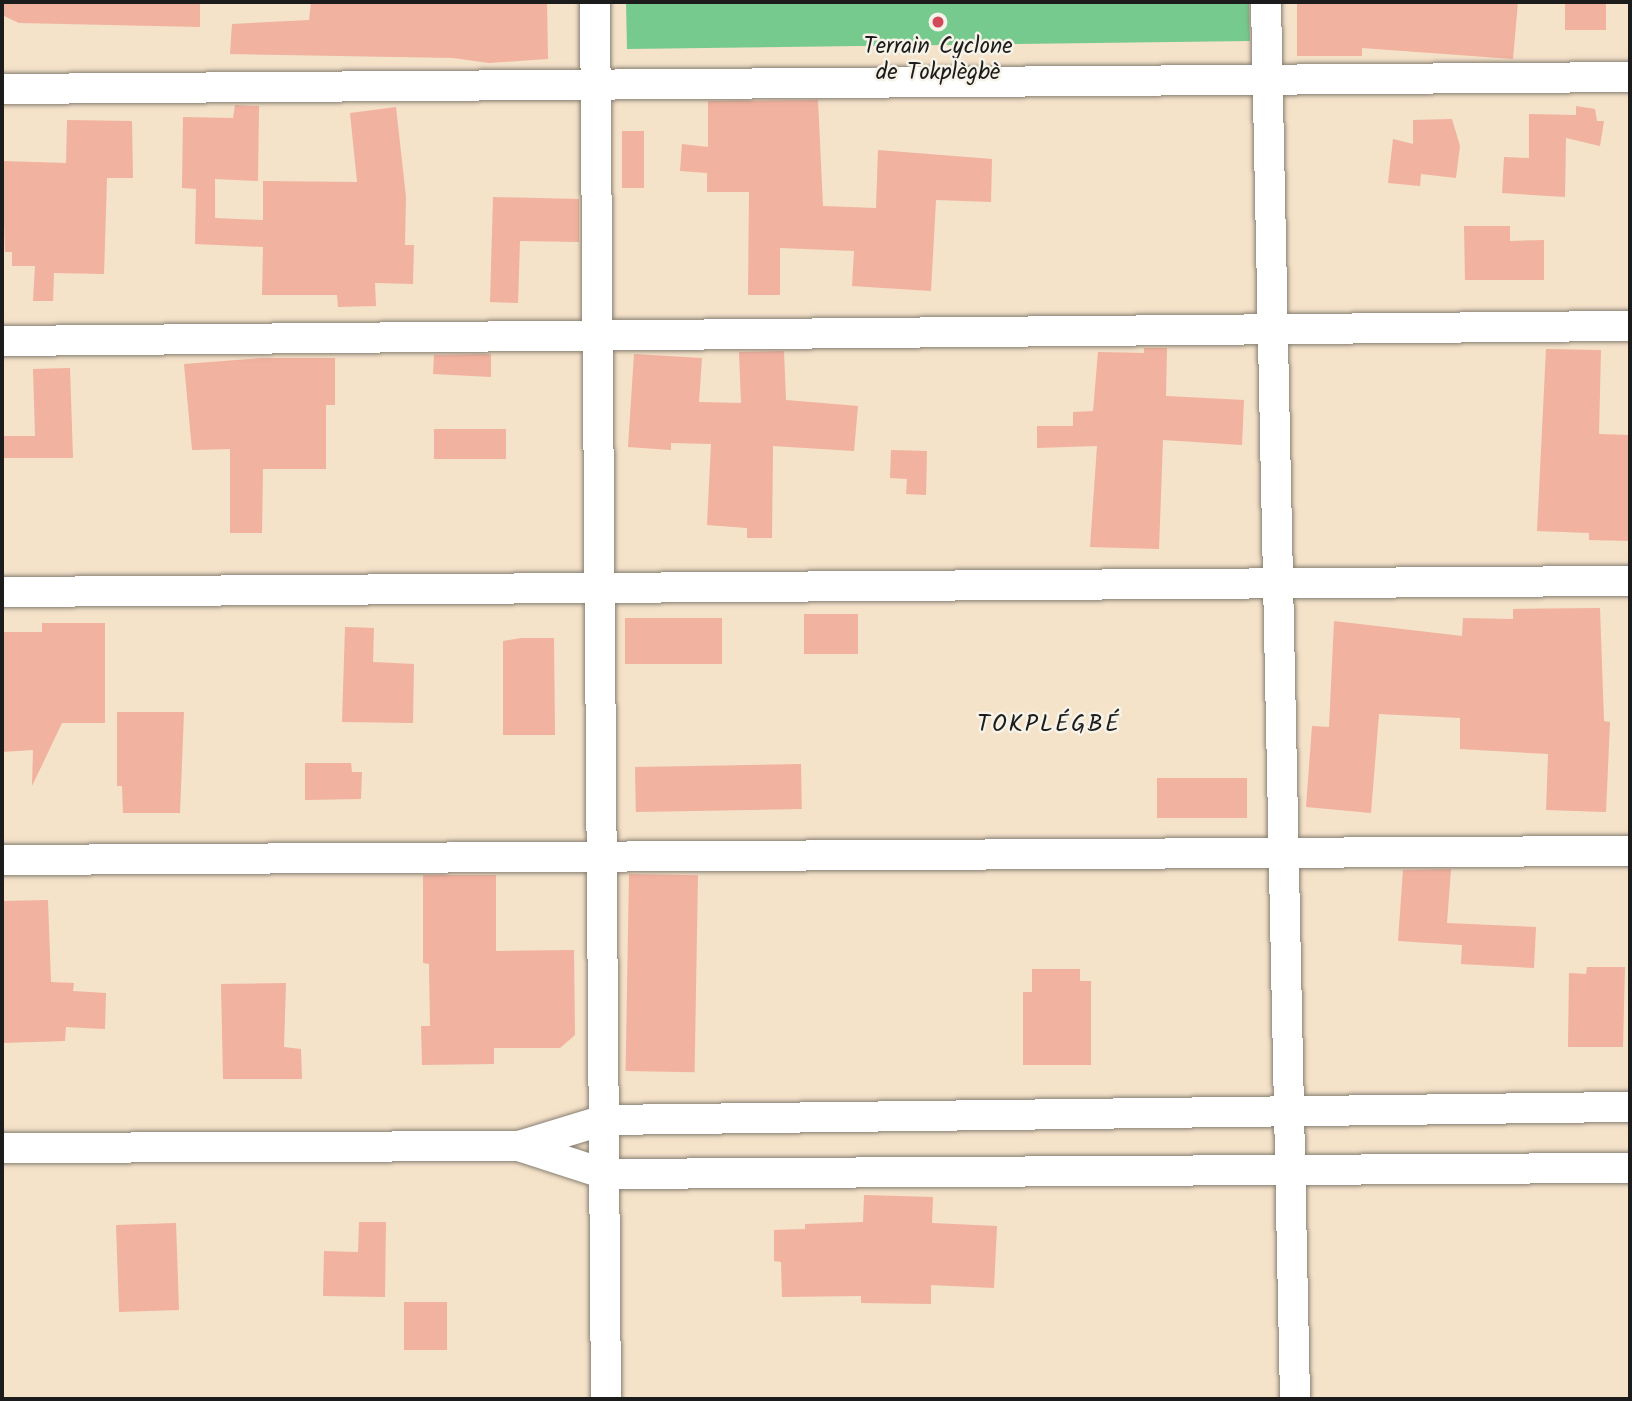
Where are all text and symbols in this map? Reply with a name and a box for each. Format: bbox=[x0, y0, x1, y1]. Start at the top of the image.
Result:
marker: Terrain Cyclone de Tokplègbè bbox=[930, 14, 946, 30]
place label: Terrain Cyclone de Tokplègbè bbox=[863, 33, 1013, 87]
district label: TOKPLÉGBÉ bbox=[978, 711, 1120, 739]

